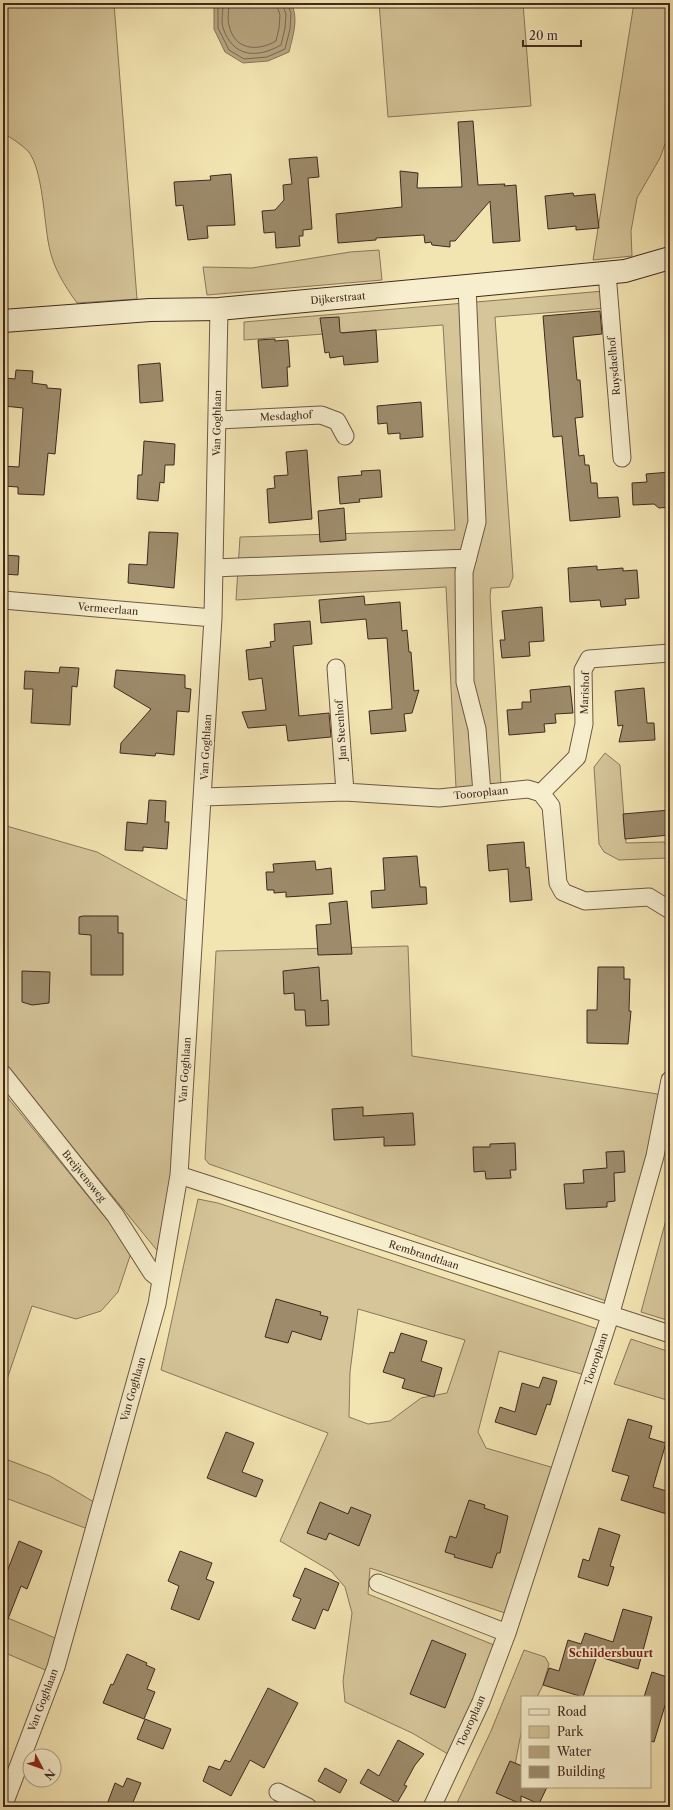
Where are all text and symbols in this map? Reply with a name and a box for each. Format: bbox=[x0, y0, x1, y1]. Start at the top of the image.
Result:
scale bar bbox=[523, 22, 581, 48]
text: 20 m bbox=[529, 28, 558, 43]
street label: Dijkerstraat bbox=[310, 289, 367, 307]
street label: Ruysdaelhof bbox=[605, 335, 623, 396]
street label: Van Goghlaan bbox=[210, 389, 224, 457]
street label: Mesdaghof bbox=[259, 408, 314, 424]
street label: Vermeerlaan bbox=[76, 600, 140, 618]
street label: Marishof bbox=[578, 670, 592, 715]
street label: Jan Steenhof bbox=[332, 698, 350, 763]
street label: Van Goghlaan bbox=[198, 713, 214, 781]
street label: Tooroplaan bbox=[453, 784, 510, 802]
street label: Van Goghlaan bbox=[176, 1036, 194, 1104]
street label: Breijvensweg bbox=[59, 1148, 109, 1205]
street label: Rembrandtlaan bbox=[387, 1237, 462, 1273]
street label: Tooroplaan bbox=[581, 1330, 611, 1387]
street label: Van Goghlaan bbox=[117, 1355, 149, 1423]
district label: Schildersbuurt bbox=[569, 1646, 654, 1660]
street label: Van Goghlaan bbox=[25, 1666, 61, 1734]
street label: Tooroplaan bbox=[454, 1693, 488, 1749]
legend bbox=[521, 1696, 651, 1788]
text: Road bbox=[557, 1704, 587, 1719]
text: Park bbox=[557, 1724, 584, 1739]
text: Water bbox=[556, 1744, 591, 1759]
north arrow bbox=[22, 1748, 62, 1788]
text: Building bbox=[557, 1764, 605, 1779]
text: N bbox=[41, 1766, 58, 1783]

